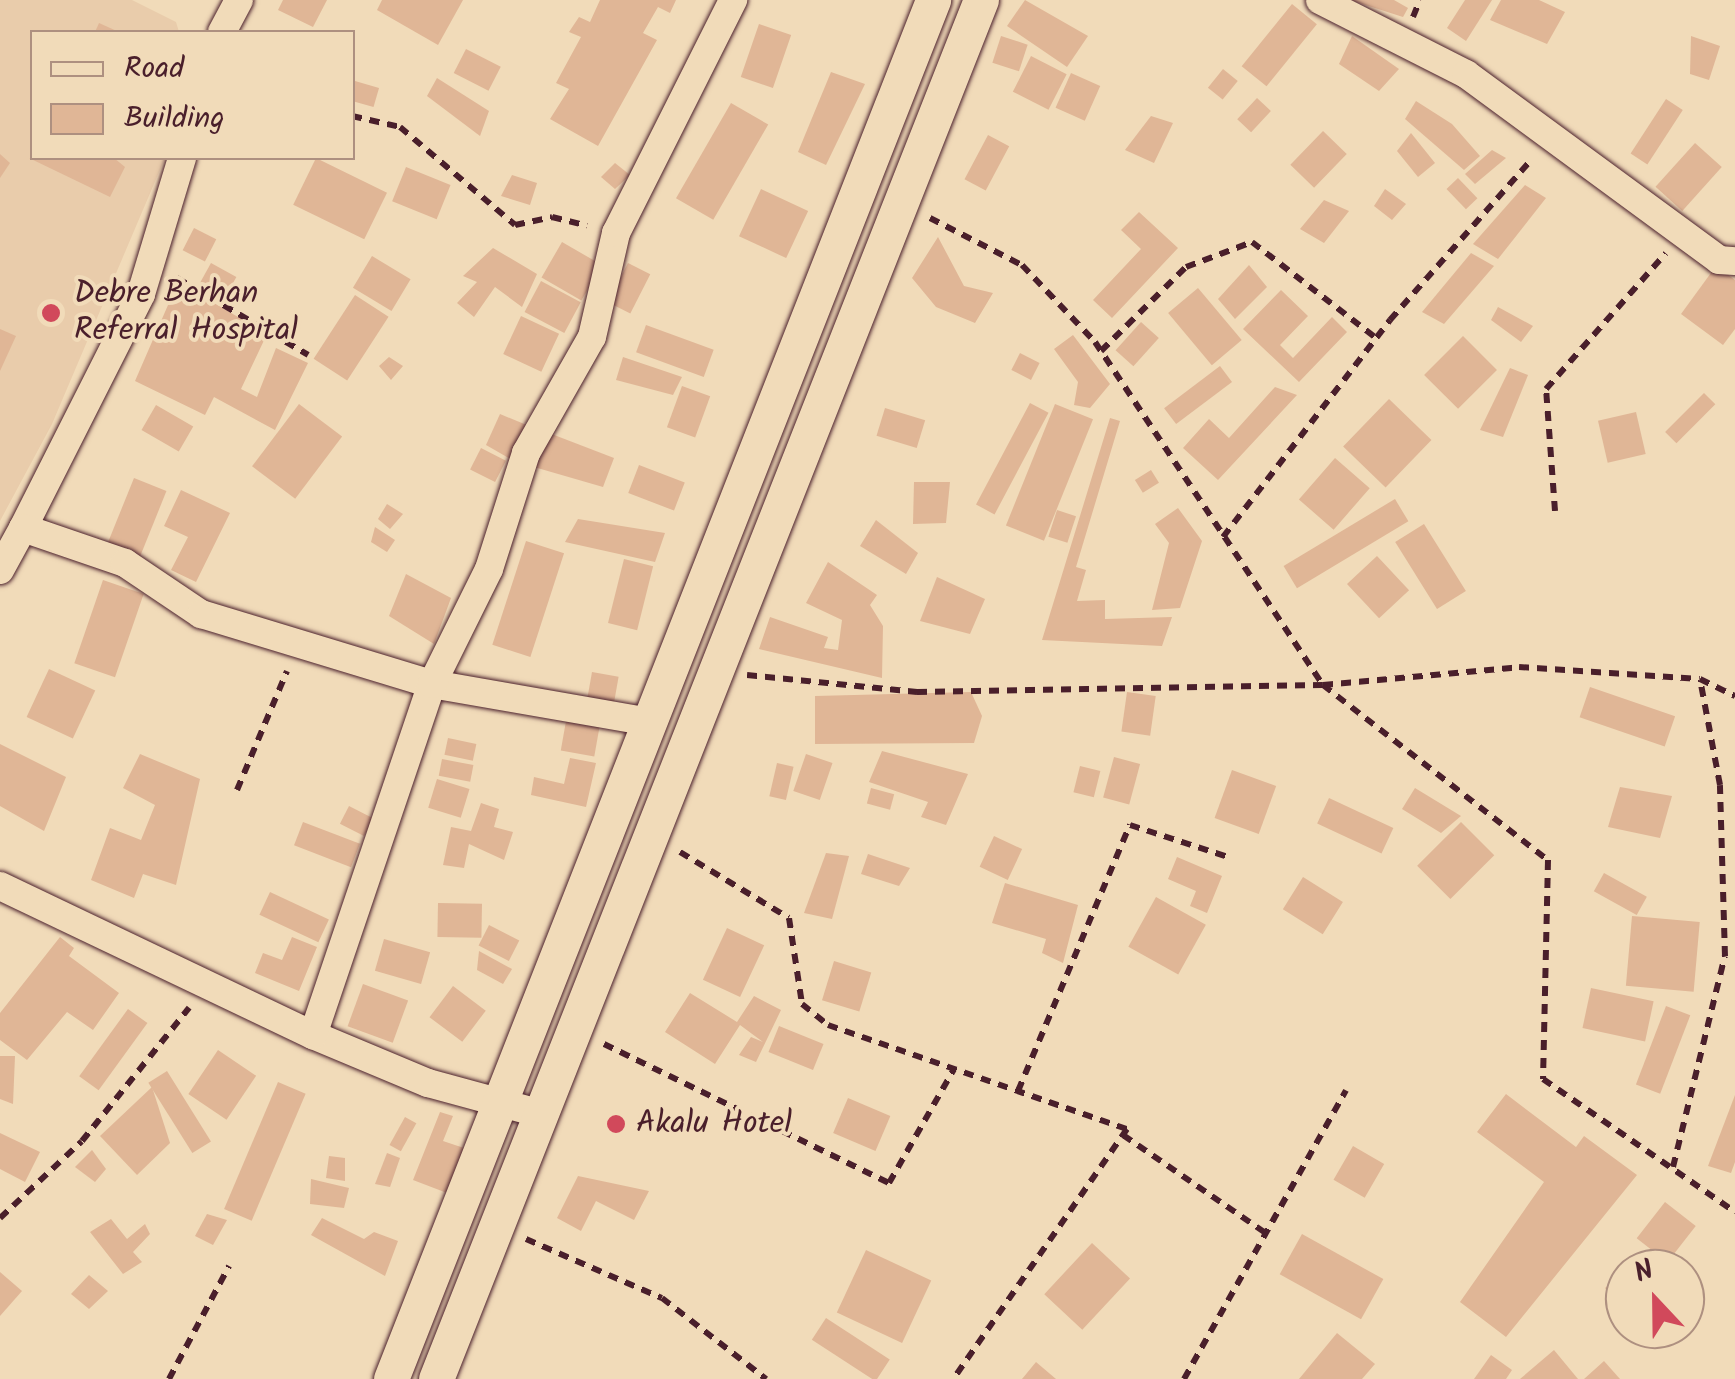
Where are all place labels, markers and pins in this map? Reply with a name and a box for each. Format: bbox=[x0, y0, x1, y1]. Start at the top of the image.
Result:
place label: Debre Berhan Referral Hospital bbox=[74, 276, 298, 351]
marker: Debre Berhan Referral Hospital bbox=[38, 300, 64, 326]
place label: Akalu Hotel bbox=[636, 1105, 792, 1143]
marker: Akalu Hotel bbox=[605, 1113, 627, 1135]

